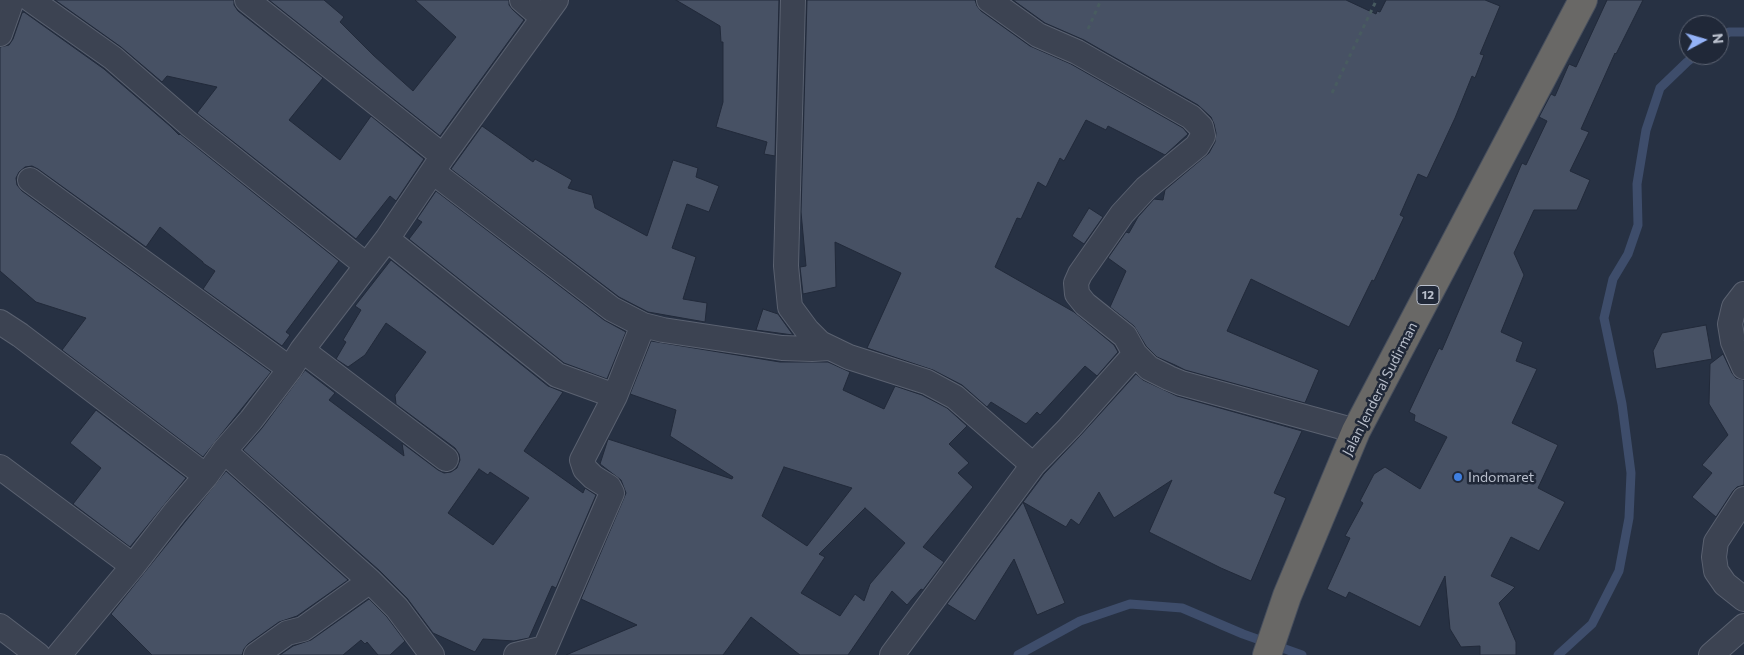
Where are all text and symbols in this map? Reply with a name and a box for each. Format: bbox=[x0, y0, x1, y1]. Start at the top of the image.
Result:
north arrow bbox=[1679, 15, 1729, 65]
text: N bbox=[1709, 32, 1727, 45]
road number: 12 bbox=[1417, 286, 1439, 304]
street label: Jalan Jenderal Sudirman bbox=[1339, 319, 1421, 459]
place label: Indomaret bbox=[1468, 469, 1534, 485]
marker: Indomaret bbox=[1452, 471, 1464, 483]

